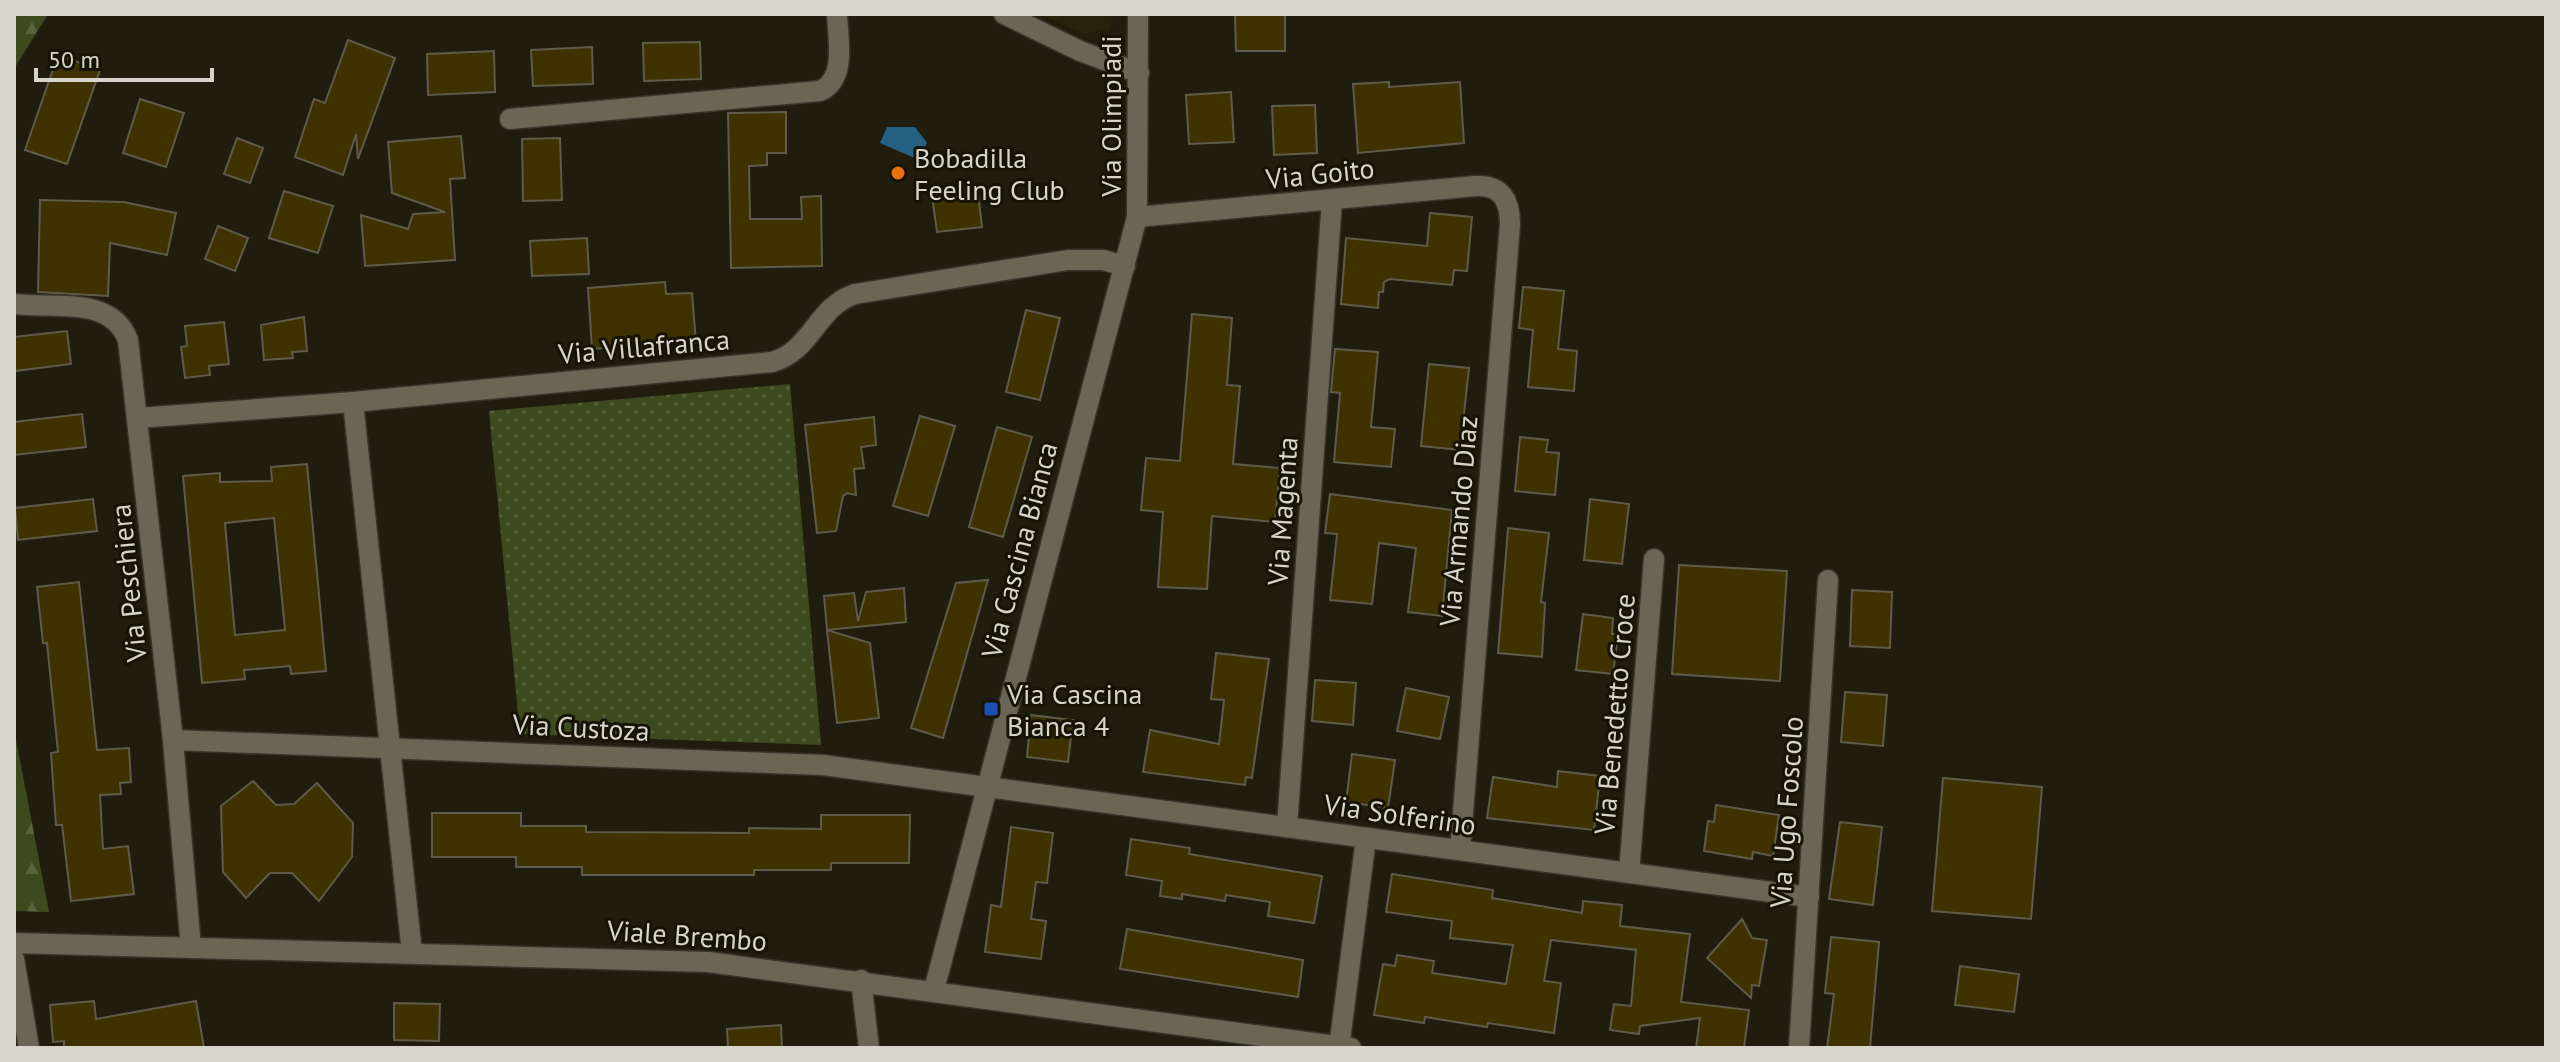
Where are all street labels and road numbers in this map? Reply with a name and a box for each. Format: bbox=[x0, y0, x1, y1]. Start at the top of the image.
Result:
street label: Via Olimpiadi bbox=[1092, 35, 1129, 198]
street label: Via Goito bbox=[1263, 149, 1376, 197]
street label: Via Villafranca bbox=[556, 320, 731, 372]
street label: Via Armando Diaz bbox=[1430, 414, 1486, 629]
street label: Via Magenta bbox=[1258, 436, 1306, 587]
street label: Via Cascina Bianca bbox=[972, 438, 1066, 663]
street label: Via Peschiera bbox=[101, 502, 155, 665]
street label: Via Benedetto Croce bbox=[1585, 592, 1643, 837]
street label: Via Custoza bbox=[510, 705, 651, 749]
street label: Via Ugo Foscolo bbox=[1761, 715, 1811, 910]
street label: Via Solferino bbox=[1321, 785, 1478, 843]
street label: Viale Brembo bbox=[605, 911, 768, 959]

